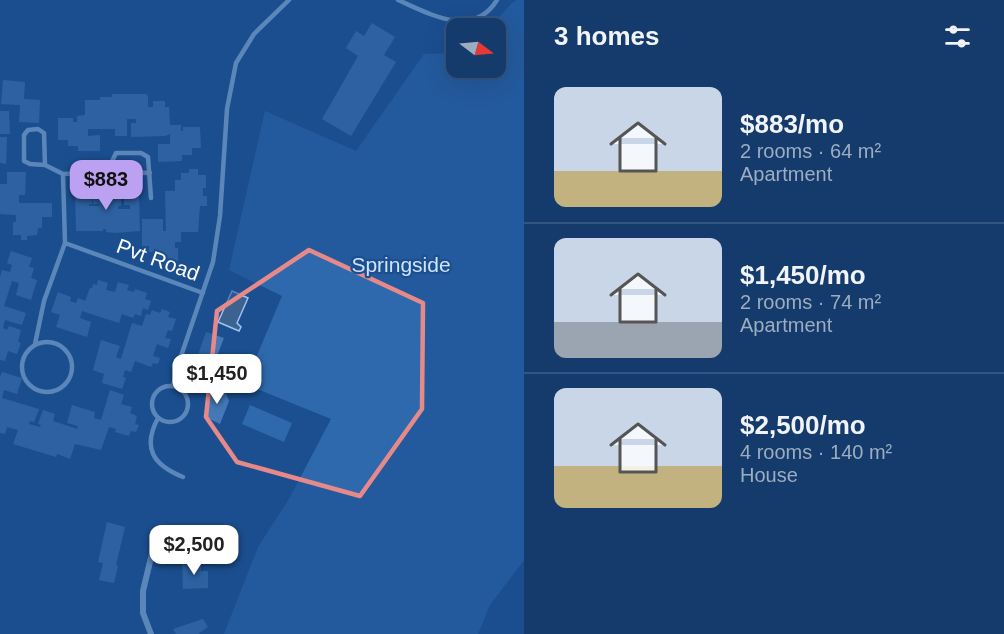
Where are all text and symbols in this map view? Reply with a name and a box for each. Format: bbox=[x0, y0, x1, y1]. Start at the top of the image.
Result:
north arrow bbox=[446, 18, 506, 78]
map controls bbox=[446, 18, 506, 78]
icon: filters bbox=[941, 20, 974, 53]
text: 3 homes bbox=[554, 21, 660, 51]
text: $883/mo bbox=[740, 109, 844, 139]
icon: home bbox=[602, 111, 674, 183]
text: 2 rooms · 64 m² bbox=[740, 140, 881, 162]
pin: $883 bbox=[70, 160, 142, 211]
text: Apartment bbox=[740, 163, 832, 185]
text: $883 bbox=[84, 168, 128, 190]
street label: Pvt Road bbox=[114, 234, 203, 285]
park label: Springside bbox=[351, 253, 451, 276]
text: $1,450/mo bbox=[740, 260, 866, 290]
icon: home bbox=[602, 262, 674, 334]
text: 2 rooms · 74 m² bbox=[740, 291, 881, 313]
text: Apartment bbox=[740, 314, 832, 336]
pin: $1,450 bbox=[168, 354, 266, 405]
text: $1,450 bbox=[186, 362, 248, 384]
text: $2,500/mo bbox=[740, 410, 866, 440]
icon: home bbox=[602, 412, 674, 484]
text: 4 rooms · 140 m² bbox=[740, 441, 892, 463]
text: House bbox=[740, 464, 798, 486]
pin: $2,500 bbox=[145, 525, 243, 576]
text: $2,500 bbox=[163, 533, 225, 555]

